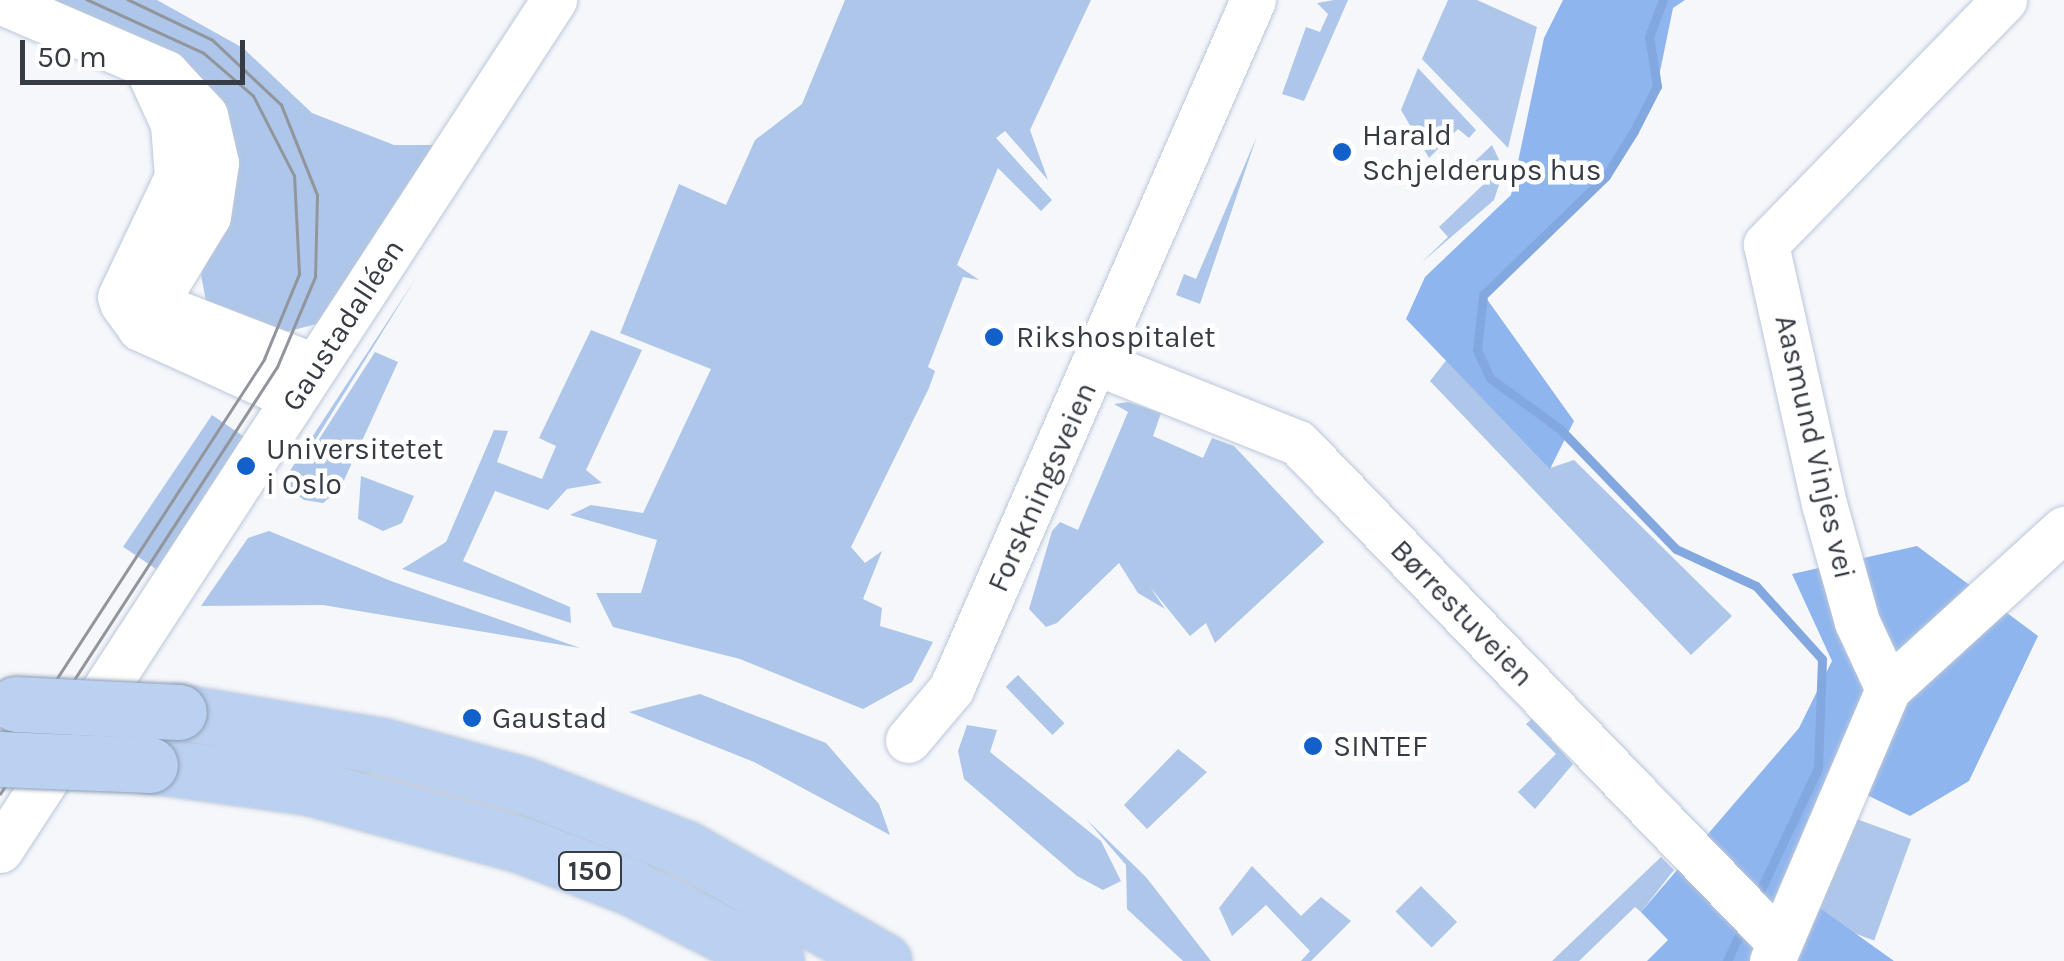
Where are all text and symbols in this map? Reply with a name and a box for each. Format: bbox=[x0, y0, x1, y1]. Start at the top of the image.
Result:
scale bar bbox=[25, 20, 250, 82]
text: 50 m bbox=[37, 39, 107, 75]
place label: Harald Schjelderups hus bbox=[1362, 117, 1602, 188]
marker: Harald Schjelderups hus bbox=[1331, 141, 1353, 163]
street label: Gaustadalléen bbox=[274, 232, 412, 418]
street label: Aasmund Vinjes vei bbox=[1767, 312, 1863, 582]
place label: Rikshospitalet bbox=[1016, 319, 1216, 355]
marker: Rikshospitalet bbox=[981, 324, 1007, 350]
street label: Forskningsveien bbox=[980, 377, 1104, 597]
place label: Universitetet i Oslo bbox=[266, 431, 443, 502]
marker: Universitetet i Oslo bbox=[235, 455, 257, 477]
street label: Børrestuveien bbox=[1383, 532, 1541, 694]
place label: Gaustad bbox=[492, 700, 607, 736]
marker: Gaustad bbox=[461, 707, 483, 729]
place label: SINTEF bbox=[1333, 728, 1428, 764]
marker: SINTEF bbox=[1302, 735, 1324, 757]
road number: 150 bbox=[558, 848, 622, 894]

